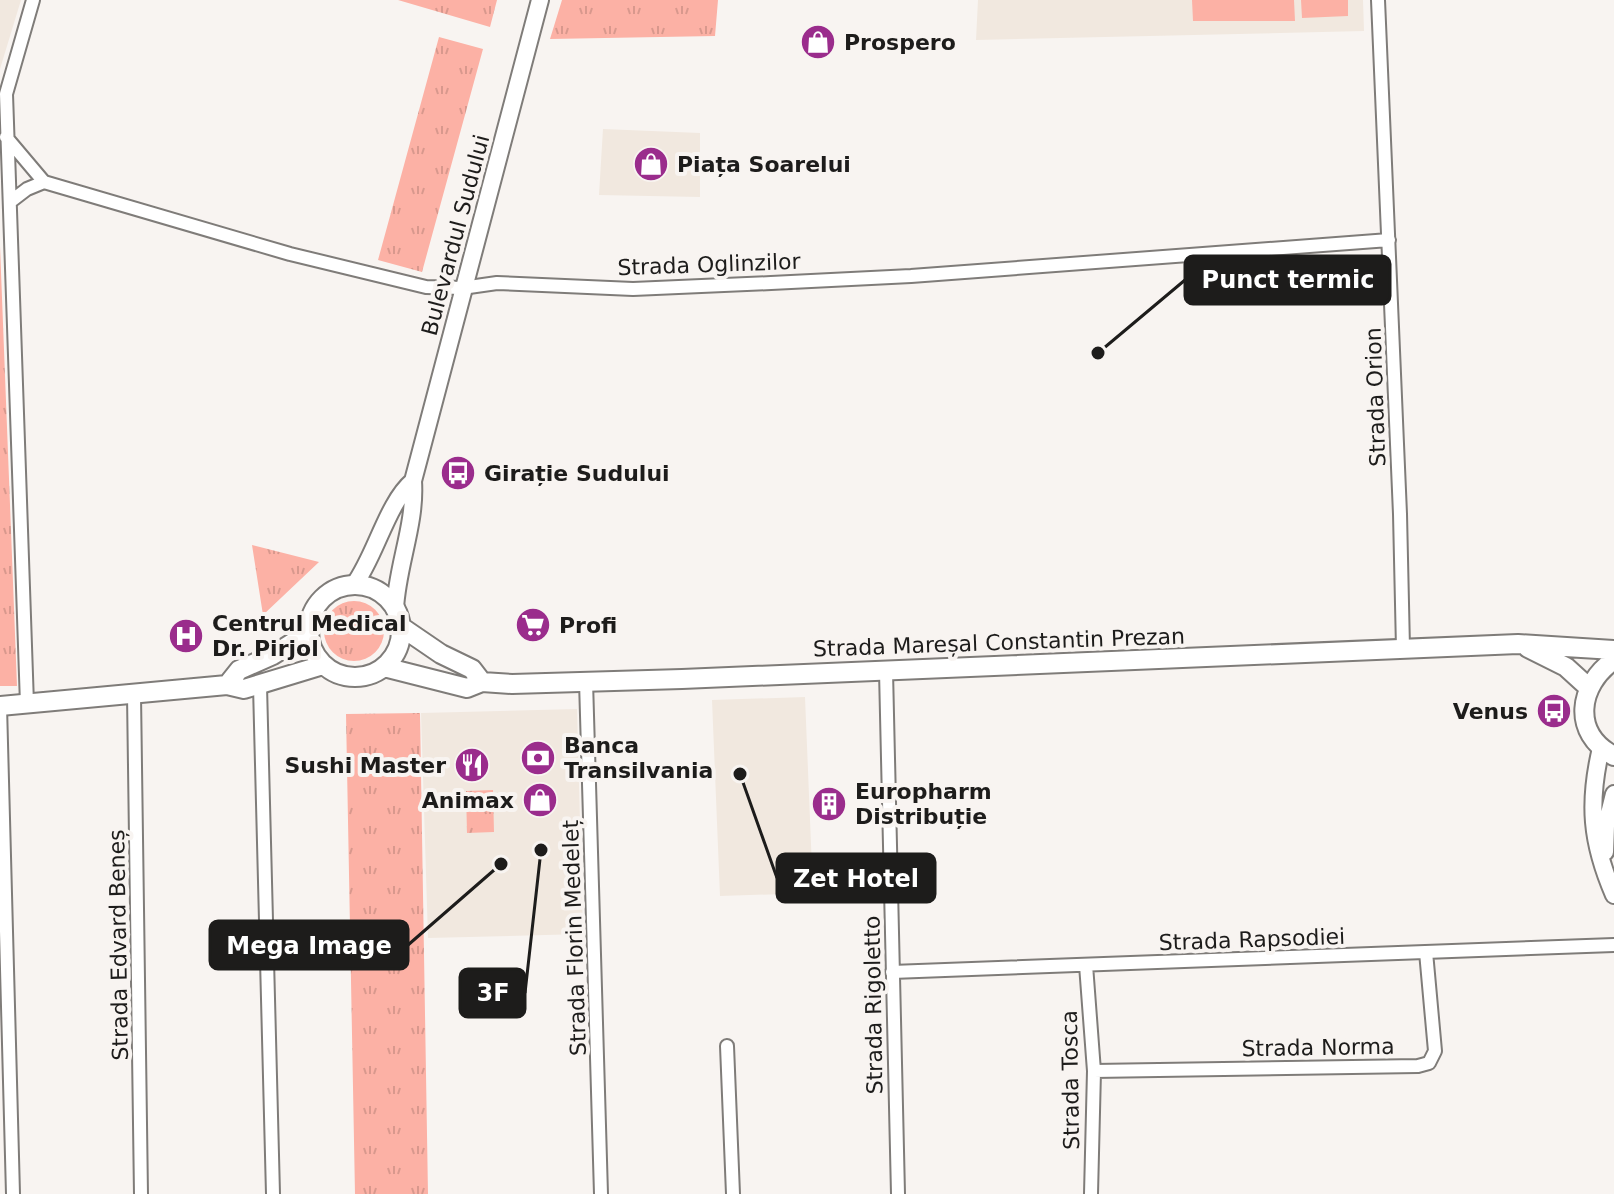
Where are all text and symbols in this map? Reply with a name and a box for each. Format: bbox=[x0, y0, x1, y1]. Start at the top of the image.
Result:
shop icon: Prospero bbox=[799, 23, 837, 61]
place label: Prospero bbox=[844, 30, 956, 55]
street label: Bulevardul Sudului bbox=[417, 132, 494, 338]
shop icon: Piața Soarelui bbox=[632, 145, 670, 183]
place label: Piața Soarelui bbox=[677, 152, 851, 178]
street label: Strada Oglinzilor bbox=[617, 249, 802, 280]
callout: Punct termic bbox=[1185, 256, 1390, 304]
text: Punct termic bbox=[1202, 266, 1374, 294]
street label: Strada Orion bbox=[1361, 327, 1390, 467]
bus stop icon: Girație Sudului bbox=[439, 454, 477, 492]
place label: Girație Sudului bbox=[484, 461, 670, 487]
supermarket icon: Profi bbox=[514, 606, 552, 644]
place label: Centrul Medical Dr. Pirjol bbox=[212, 611, 407, 661]
place label: Profi bbox=[559, 613, 617, 638]
hospital icon: Centrul Medical Dr. Pirjol bbox=[167, 617, 205, 655]
street label: Strada Mareșal Constantin Prezan bbox=[813, 624, 1185, 661]
bus stop icon: Venus bbox=[1535, 692, 1573, 730]
place label: Venus bbox=[1453, 699, 1528, 724]
place label: Banca Transilvania bbox=[564, 733, 713, 783]
bank icon: Banca Transilvania bbox=[519, 739, 557, 777]
restaurant icon: Sushi Master bbox=[453, 746, 491, 784]
place label: Sushi Master bbox=[284, 753, 446, 778]
place label: Europharm Distribuție bbox=[855, 779, 992, 830]
shop icon: Animax bbox=[521, 781, 559, 819]
building icon: Europharm Distribuție bbox=[810, 785, 848, 823]
place label: Animax bbox=[422, 788, 514, 813]
street label: Strada Florin Medeleț bbox=[558, 819, 591, 1056]
street label: Strada Edvard Beneș bbox=[104, 829, 133, 1061]
callout: Zet Hotel bbox=[777, 854, 935, 902]
text: Zet Hotel bbox=[793, 865, 919, 893]
street label: Strada Rigoletto bbox=[859, 915, 888, 1095]
callout: Mega Image bbox=[210, 921, 408, 969]
street label: Strada Rapsodiei bbox=[1158, 924, 1346, 955]
text: Mega Image bbox=[226, 932, 392, 960]
callout: 3F bbox=[460, 969, 525, 1017]
text: 3F bbox=[476, 979, 510, 1007]
street label: Strada Tosca bbox=[1057, 1010, 1084, 1150]
street label: Strada Norma bbox=[1241, 1034, 1395, 1061]

